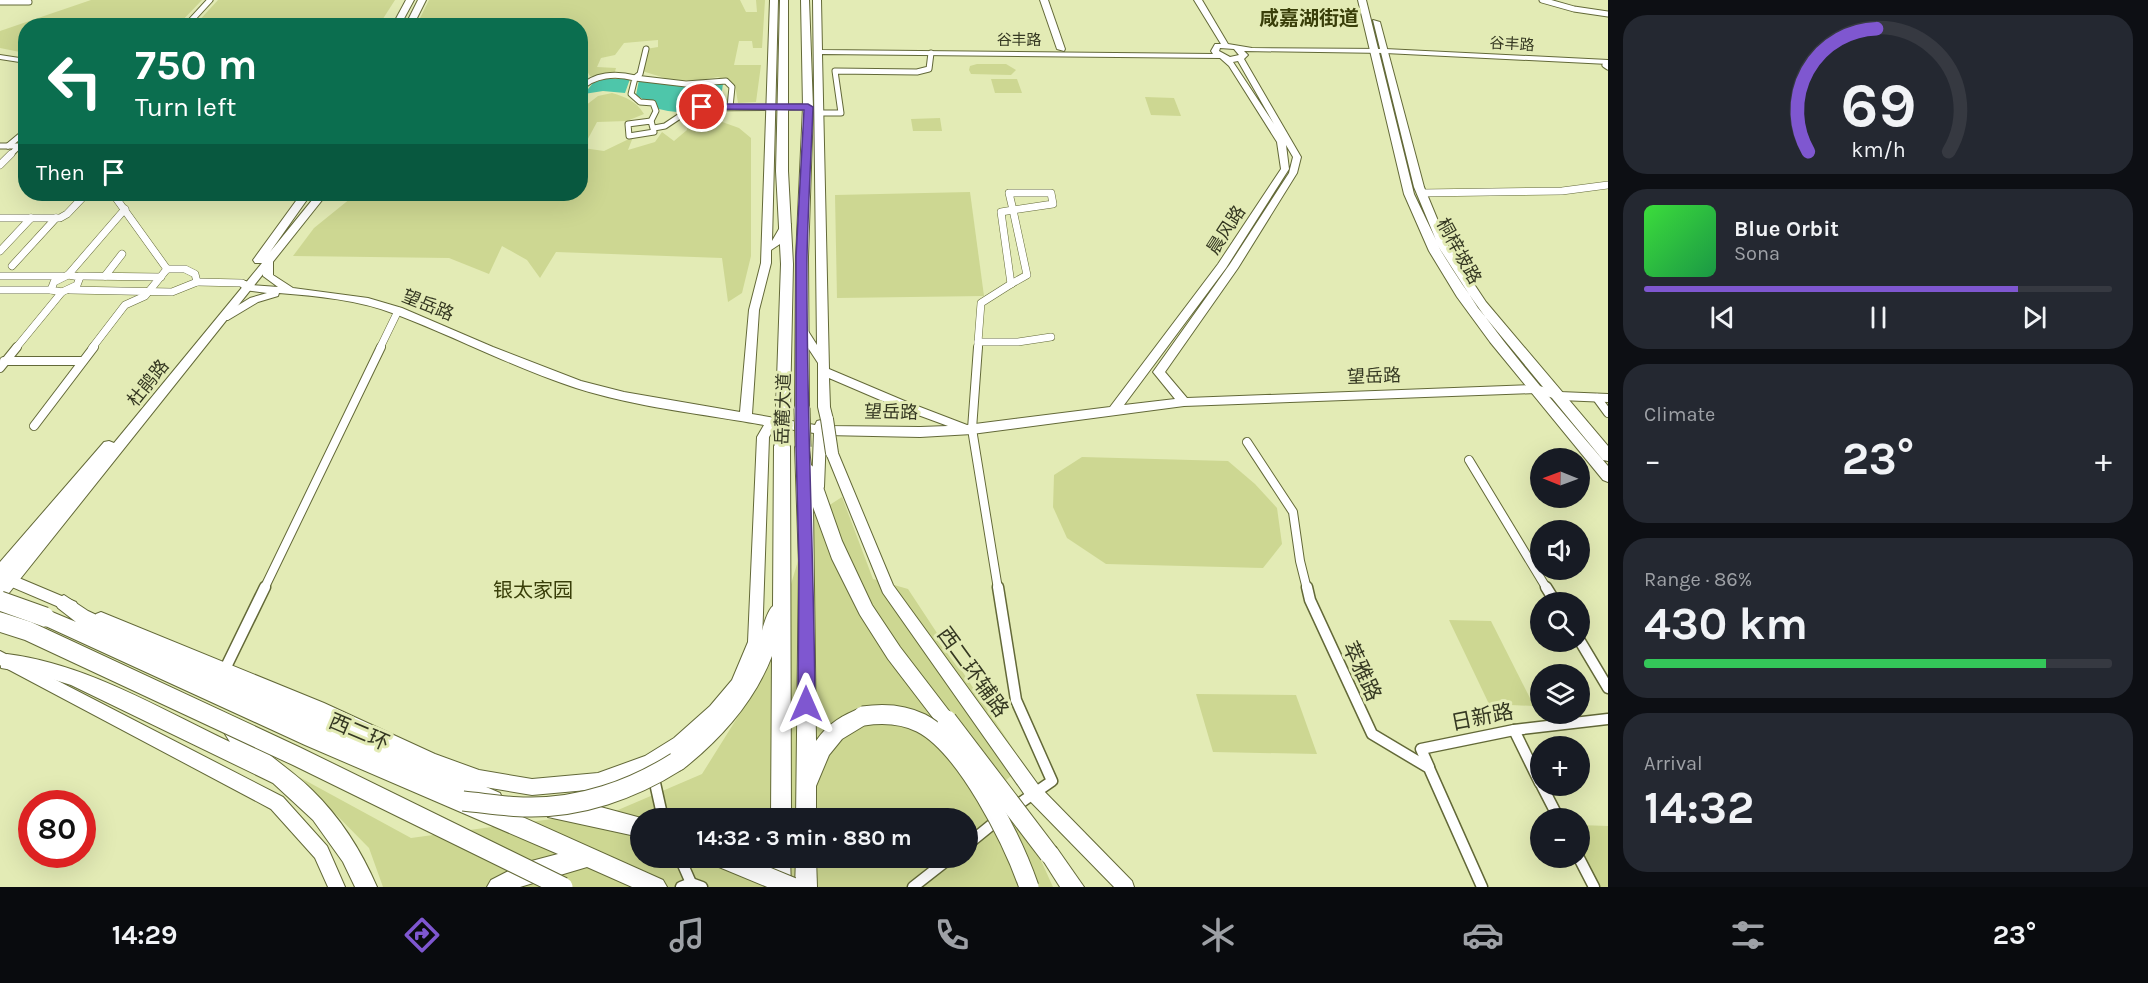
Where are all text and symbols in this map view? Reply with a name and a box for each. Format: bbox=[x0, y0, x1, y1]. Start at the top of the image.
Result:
district label: 咸嘉湖街道 bbox=[1259, 7, 1359, 30]
street label: 谷丰路 bbox=[996, 31, 1042, 49]
street label: 谷丰路 bbox=[1489, 34, 1535, 54]
text: 750 m bbox=[135, 40, 257, 90]
icon: left bbox=[36, 42, 114, 120]
text: 69 bbox=[1840, 69, 1916, 142]
pin bbox=[676, 81, 727, 132]
icon: arrive bbox=[685, 90, 718, 123]
text: Turn left bbox=[135, 91, 236, 123]
text: km/h bbox=[1851, 137, 1905, 162]
icon: arrive bbox=[97, 156, 130, 189]
text: Then bbox=[36, 160, 85, 186]
street label: 晨风路 bbox=[1202, 201, 1250, 259]
street label: 桐梓坡路 bbox=[1432, 214, 1486, 288]
text: Blue Orbit bbox=[1734, 216, 1839, 242]
text: Sona bbox=[1734, 242, 1780, 265]
street label: 望岳路 bbox=[399, 285, 457, 325]
icon: previous bbox=[1706, 301, 1739, 334]
icon: pause bbox=[1862, 301, 1895, 334]
icon: next bbox=[2018, 301, 2051, 334]
street label: 杜鹃路 bbox=[122, 355, 174, 411]
street label: 望岳路 bbox=[1347, 364, 1401, 388]
street label: 岳麓大道 bbox=[771, 373, 795, 445]
street label: 望岳路 bbox=[864, 401, 918, 423]
text: Climate bbox=[1644, 403, 1715, 426]
text: 23° bbox=[1842, 433, 1914, 485]
text: − bbox=[1644, 441, 1661, 479]
text: + bbox=[2095, 441, 2112, 479]
north arrow bbox=[1530, 448, 1590, 508]
map controls bbox=[1530, 448, 1590, 868]
button: sound bbox=[1530, 520, 1590, 580]
text: Range · 86% bbox=[1644, 568, 1752, 591]
district label: 银太家园 bbox=[493, 579, 573, 602]
button: search bbox=[1530, 592, 1590, 652]
text: 430 km bbox=[1644, 598, 1808, 650]
street label: 西二环辅路 bbox=[932, 622, 1014, 722]
street label: 萃雅路 bbox=[1338, 637, 1386, 705]
button: layers bbox=[1530, 664, 1590, 724]
position arrow bbox=[774, 672, 838, 736]
street label: 日新路 bbox=[1449, 699, 1515, 735]
street label: 西二环 bbox=[325, 709, 393, 755]
button: + bbox=[1530, 736, 1590, 796]
text: Arrival bbox=[1644, 752, 1703, 775]
text: 14:32 bbox=[1644, 782, 1754, 834]
speed limit sign: 80 bbox=[18, 790, 96, 868]
button: − bbox=[1530, 808, 1590, 868]
text: 14:32 · 3 min · 880 m bbox=[696, 825, 912, 851]
icon: directions bbox=[401, 914, 443, 956]
icon: music bbox=[666, 914, 708, 956]
icon: phone bbox=[931, 914, 973, 956]
icon: climate bbox=[1197, 914, 1239, 956]
icon: car bbox=[1462, 914, 1504, 956]
icon: filters bbox=[1727, 914, 1769, 956]
text: 14:29 bbox=[112, 919, 177, 951]
text: 23° bbox=[1993, 919, 2036, 951]

